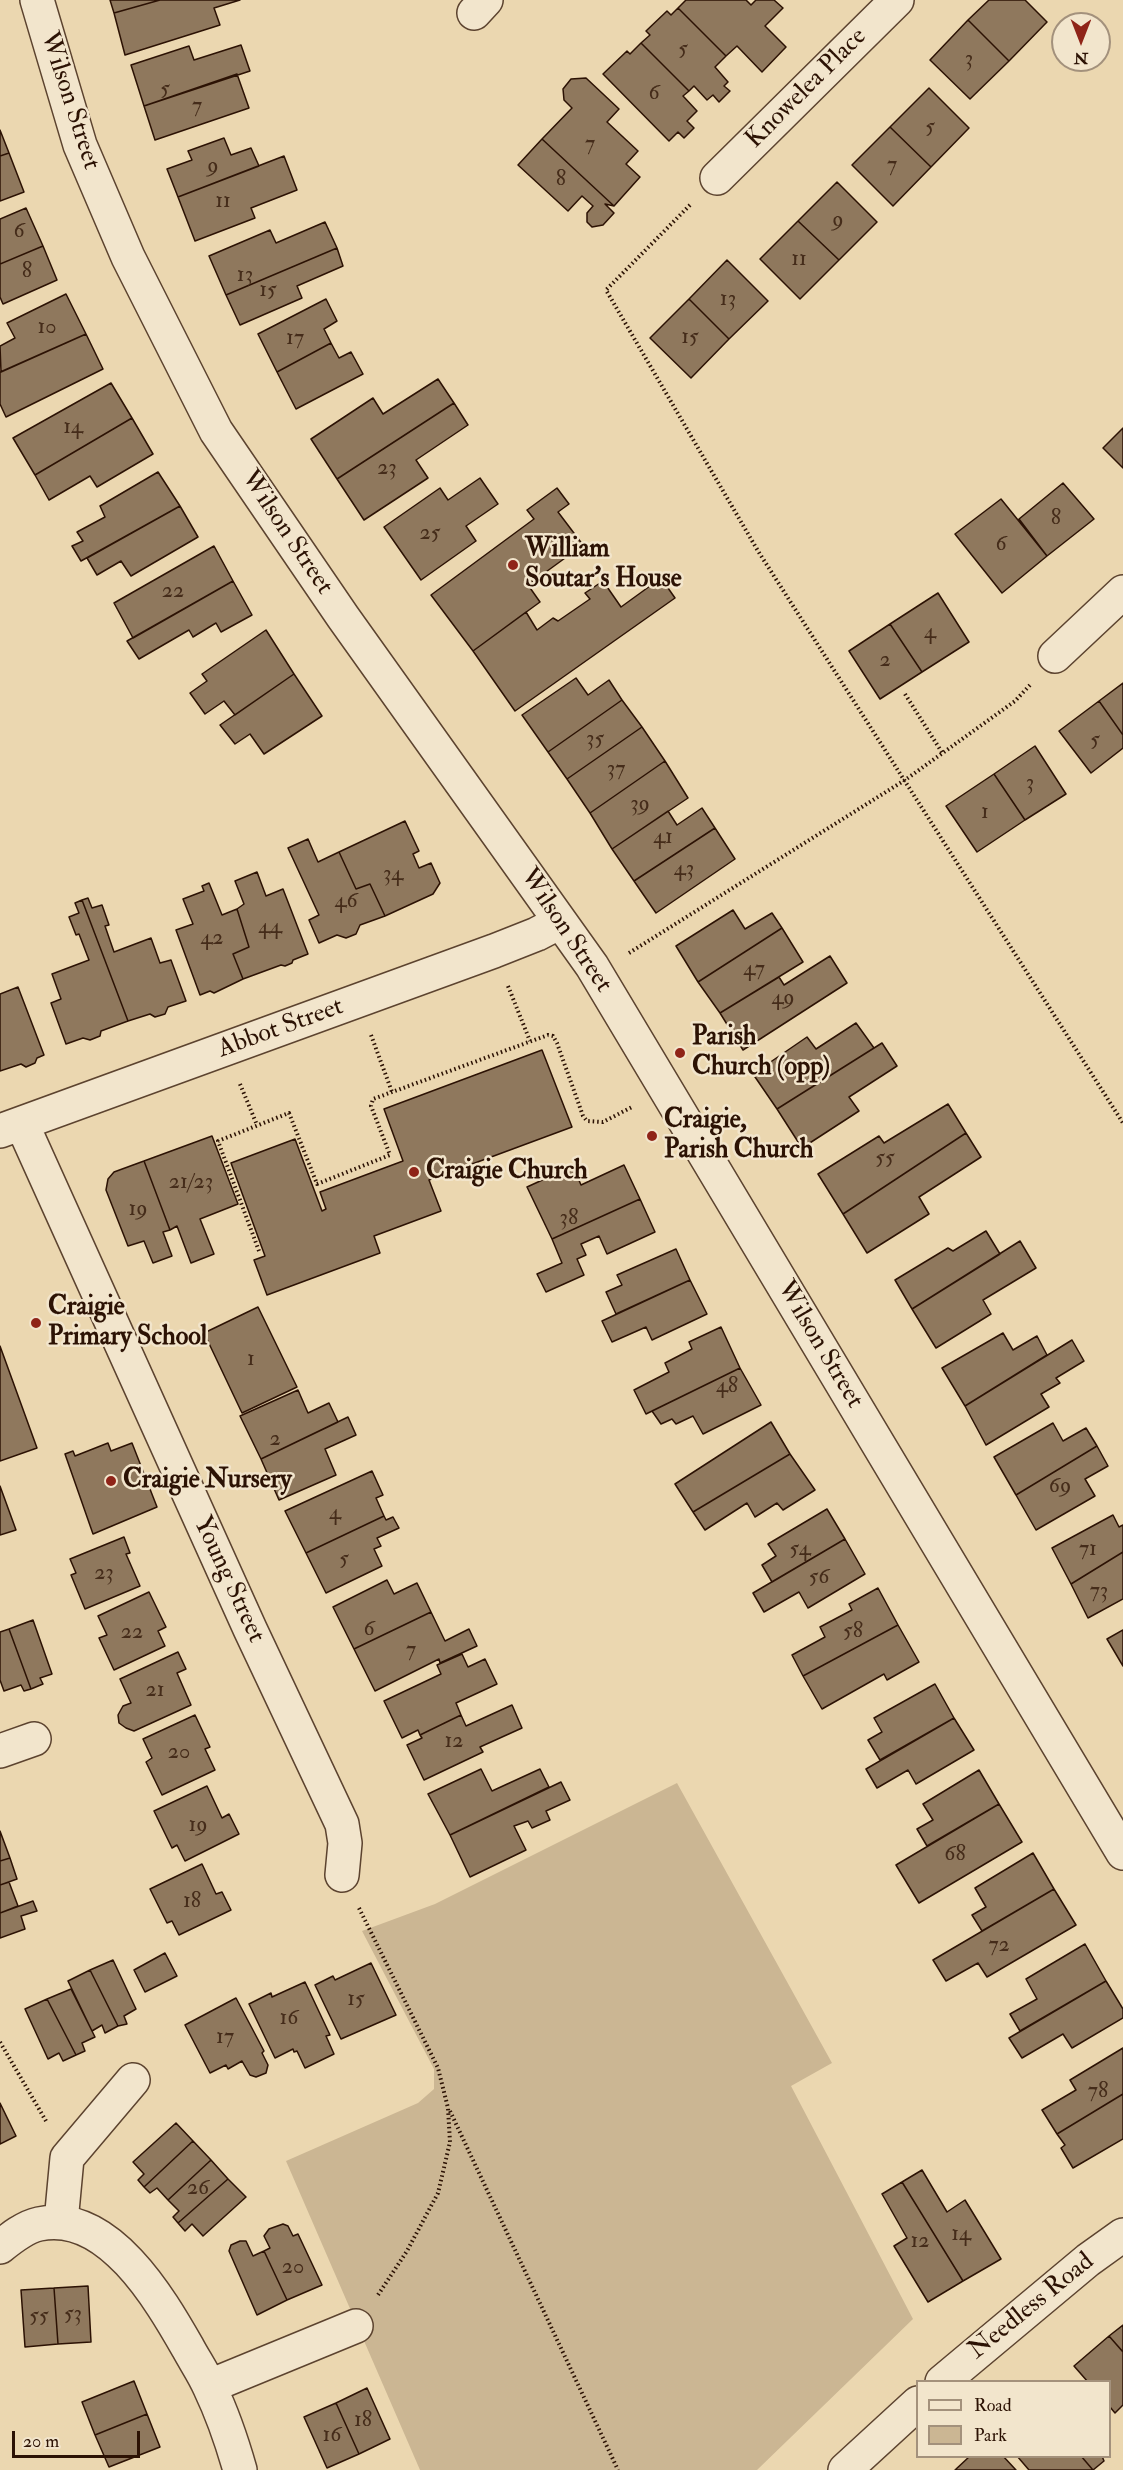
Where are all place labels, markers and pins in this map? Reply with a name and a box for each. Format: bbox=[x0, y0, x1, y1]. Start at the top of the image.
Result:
place label: William Soutar's House bbox=[525, 534, 682, 596]
marker: William Soutar's House bbox=[506, 558, 520, 572]
place label: Parish Church (opp) bbox=[692, 1022, 830, 1084]
marker: Parish Church (opp) bbox=[673, 1046, 687, 1060]
place label: Craigie, Parish Church bbox=[664, 1105, 813, 1166]
marker: Craigie, Parish Church bbox=[645, 1129, 659, 1143]
place label: Craigie Church bbox=[426, 1156, 588, 1188]
marker: Craigie Church bbox=[407, 1165, 421, 1179]
place label: Craigie Primary School bbox=[48, 1292, 207, 1354]
marker: Craigie Primary School bbox=[29, 1316, 43, 1330]
place label: Craigie Nursery bbox=[123, 1465, 292, 1497]
marker: Craigie Nursery bbox=[104, 1474, 118, 1488]

